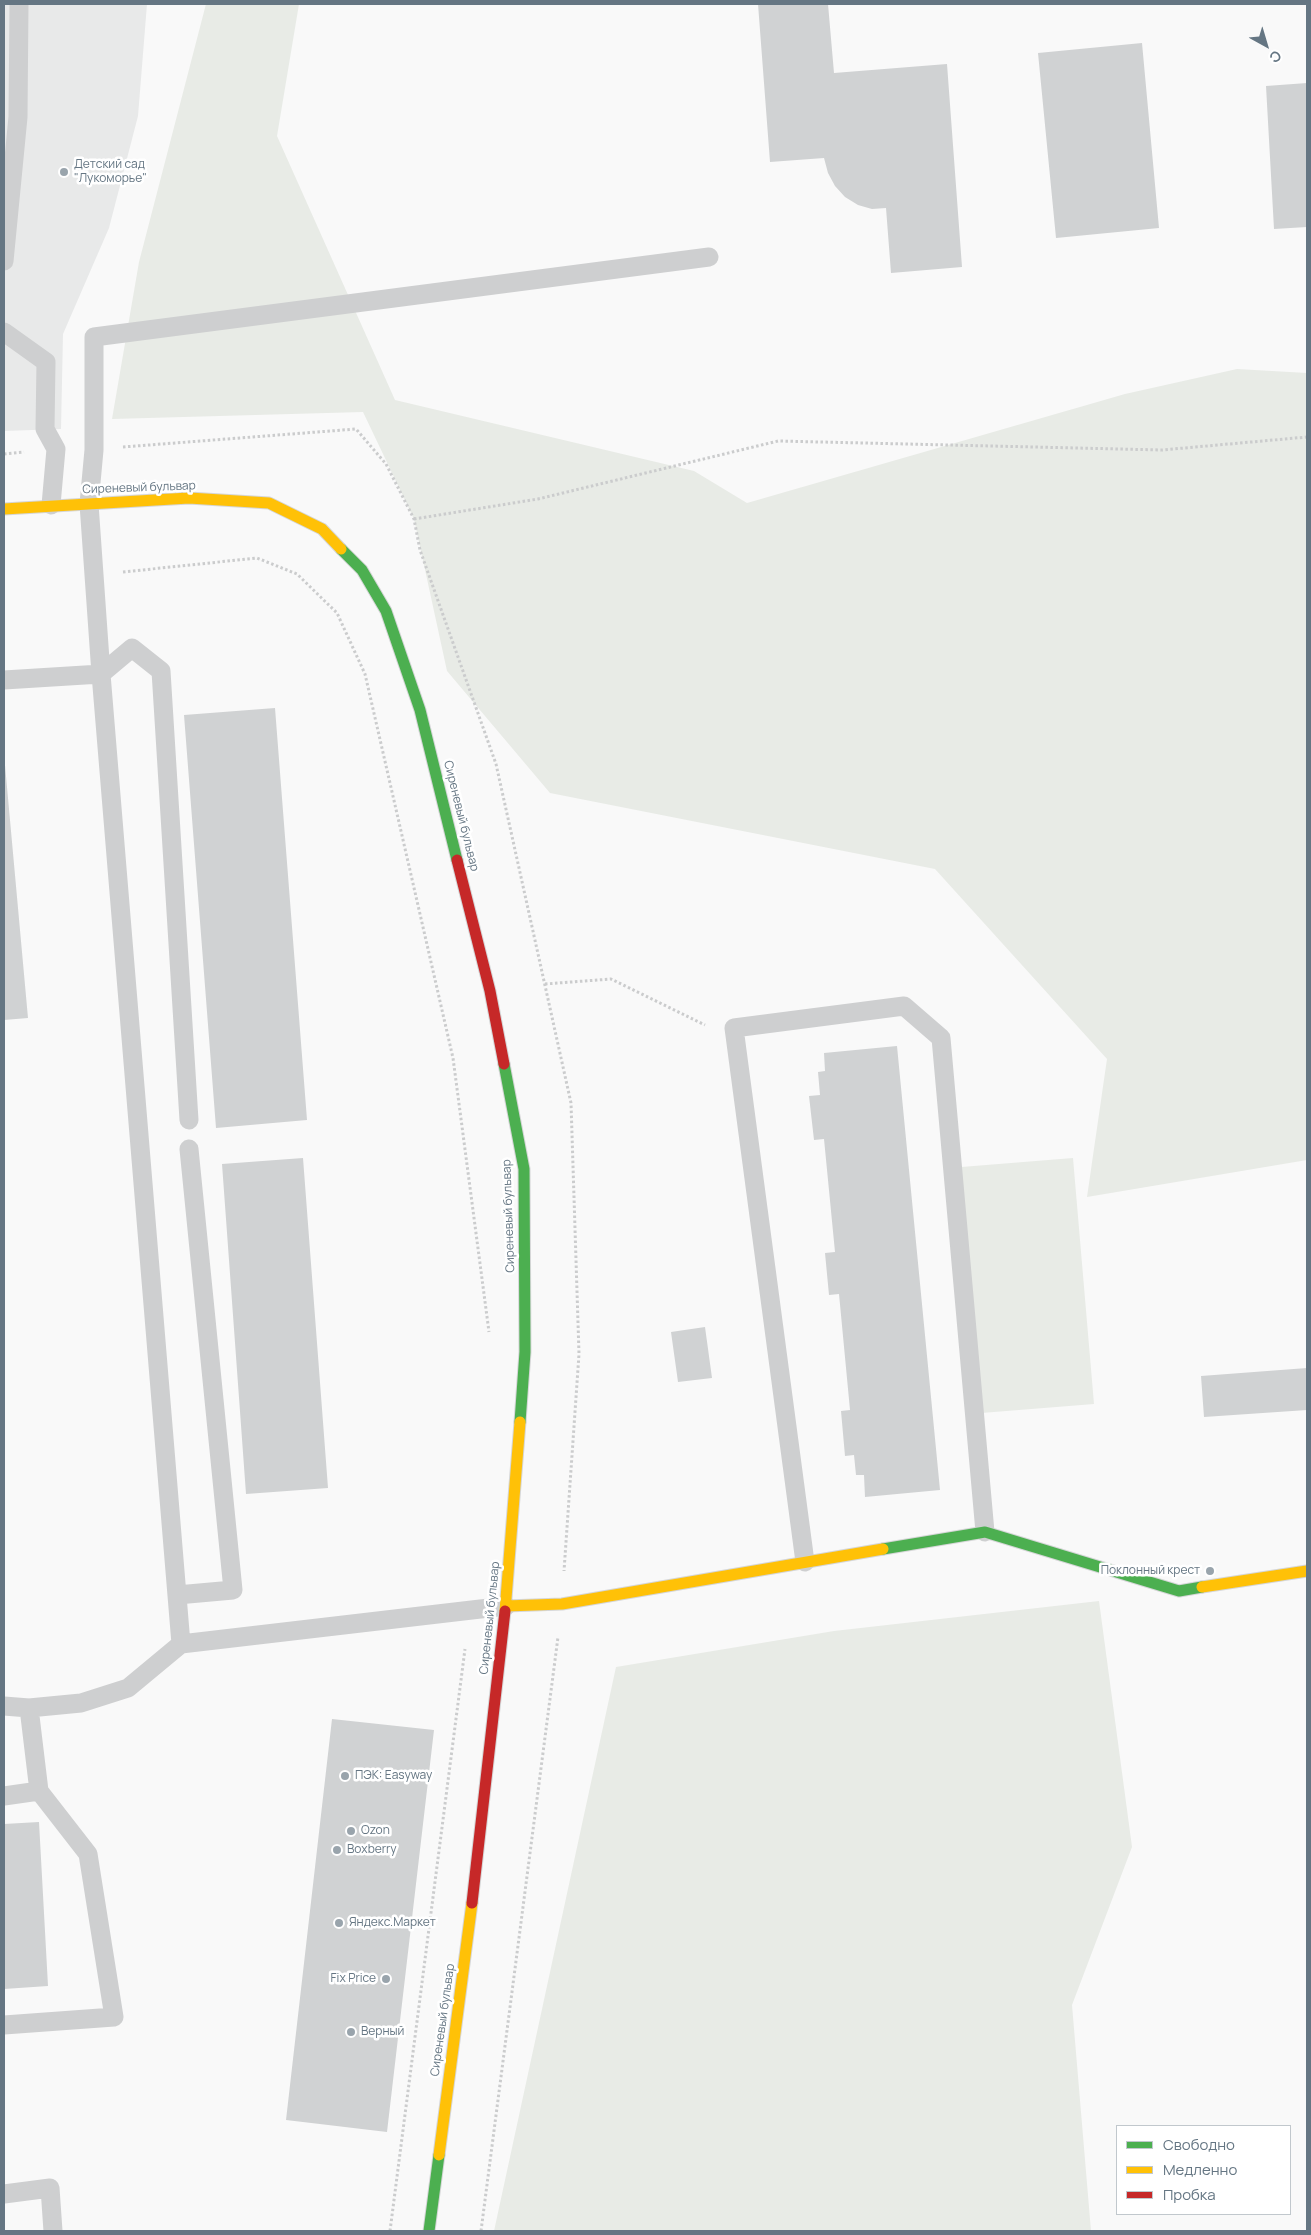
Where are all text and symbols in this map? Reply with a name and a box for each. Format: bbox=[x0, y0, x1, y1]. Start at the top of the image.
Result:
north arrow bbox=[1241, 20, 1291, 70]
text: С bbox=[1266, 46, 1286, 68]
place label: Детский сад "Лукоморье" bbox=[74, 158, 147, 186]
marker: Детский сад "Лукоморье" bbox=[58, 166, 70, 178]
street label: Сиреневый бульвар bbox=[82, 479, 196, 497]
street label: Сиреневый бульвар bbox=[440, 759, 482, 873]
street label: Сиреневый бульвар bbox=[500, 1159, 518, 1273]
street label: Сиреневый бульвар bbox=[477, 1561, 503, 1675]
place label: Поклонный крест bbox=[1101, 1564, 1200, 1578]
marker: Поклонный крест bbox=[1204, 1565, 1216, 1577]
place label: ПЭК: Easyway bbox=[355, 1769, 432, 1783]
marker: ПЭК: Easyway bbox=[339, 1770, 351, 1782]
place label: Ozon bbox=[361, 1824, 390, 1838]
marker: Ozon bbox=[345, 1825, 357, 1837]
place label: Boxberry bbox=[347, 1843, 397, 1857]
marker: Boxberry bbox=[331, 1844, 343, 1856]
place label: Яндекс.Маркет bbox=[349, 1916, 436, 1930]
marker: Яндекс.Маркет bbox=[333, 1917, 345, 1929]
street label: Сиреневый бульвар bbox=[428, 1963, 458, 2077]
place label: Fix Price bbox=[331, 1972, 376, 1986]
marker: Fix Price bbox=[380, 1973, 392, 1985]
place label: Верный bbox=[361, 2025, 404, 2039]
marker: Верный bbox=[345, 2026, 357, 2038]
legend bbox=[1116, 2125, 1291, 2215]
text: Свободно bbox=[1163, 2134, 1235, 2155]
text: Медленно bbox=[1163, 2159, 1237, 2180]
text: Пробка bbox=[1163, 2184, 1216, 2205]

